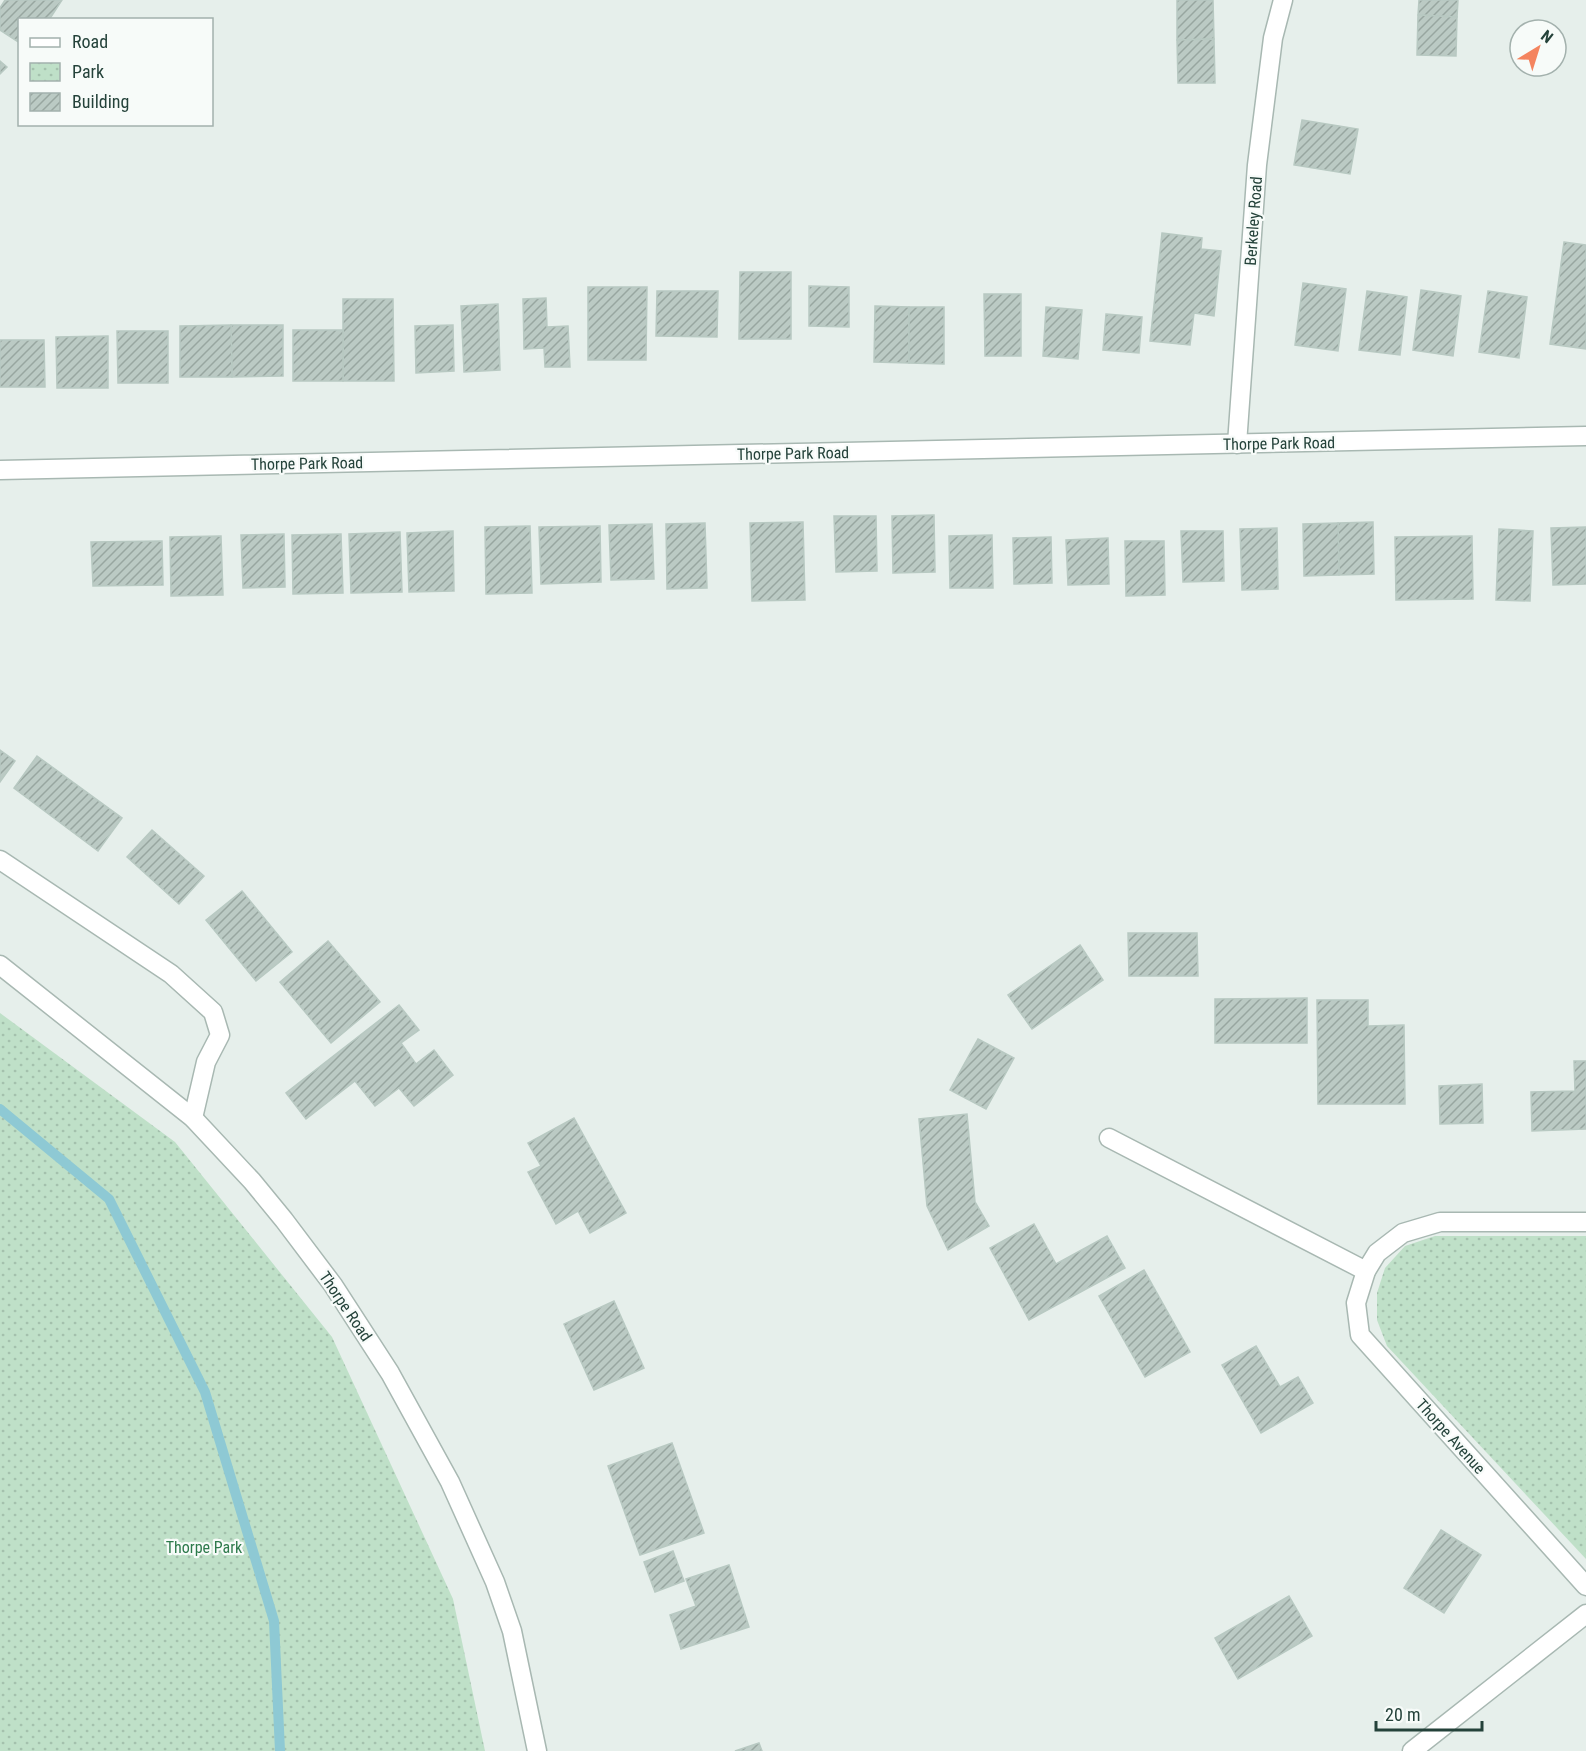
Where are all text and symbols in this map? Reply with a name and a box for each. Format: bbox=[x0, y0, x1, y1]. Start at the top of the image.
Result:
legend bbox=[18, 18, 213, 126]
north arrow bbox=[1508, 18, 1568, 78]
text: N bbox=[1537, 26, 1557, 47]
text: Road bbox=[72, 31, 108, 52]
text: Park bbox=[72, 61, 104, 82]
text: Building bbox=[72, 91, 129, 112]
street label: Berkeley Road bbox=[1241, 176, 1266, 266]
street label: Thorpe Park Road bbox=[1223, 433, 1335, 454]
street label: Thorpe Park Road bbox=[737, 443, 849, 464]
street label: Thorpe Park Road bbox=[251, 453, 363, 474]
street label: Thorpe Road bbox=[315, 1268, 376, 1345]
street label: Thorpe Avenue bbox=[1412, 1395, 1489, 1478]
park label: Thorpe Park bbox=[166, 1538, 243, 1557]
scale bar bbox=[1376, 1694, 1482, 1732]
text: 20 m bbox=[1385, 1704, 1420, 1725]

